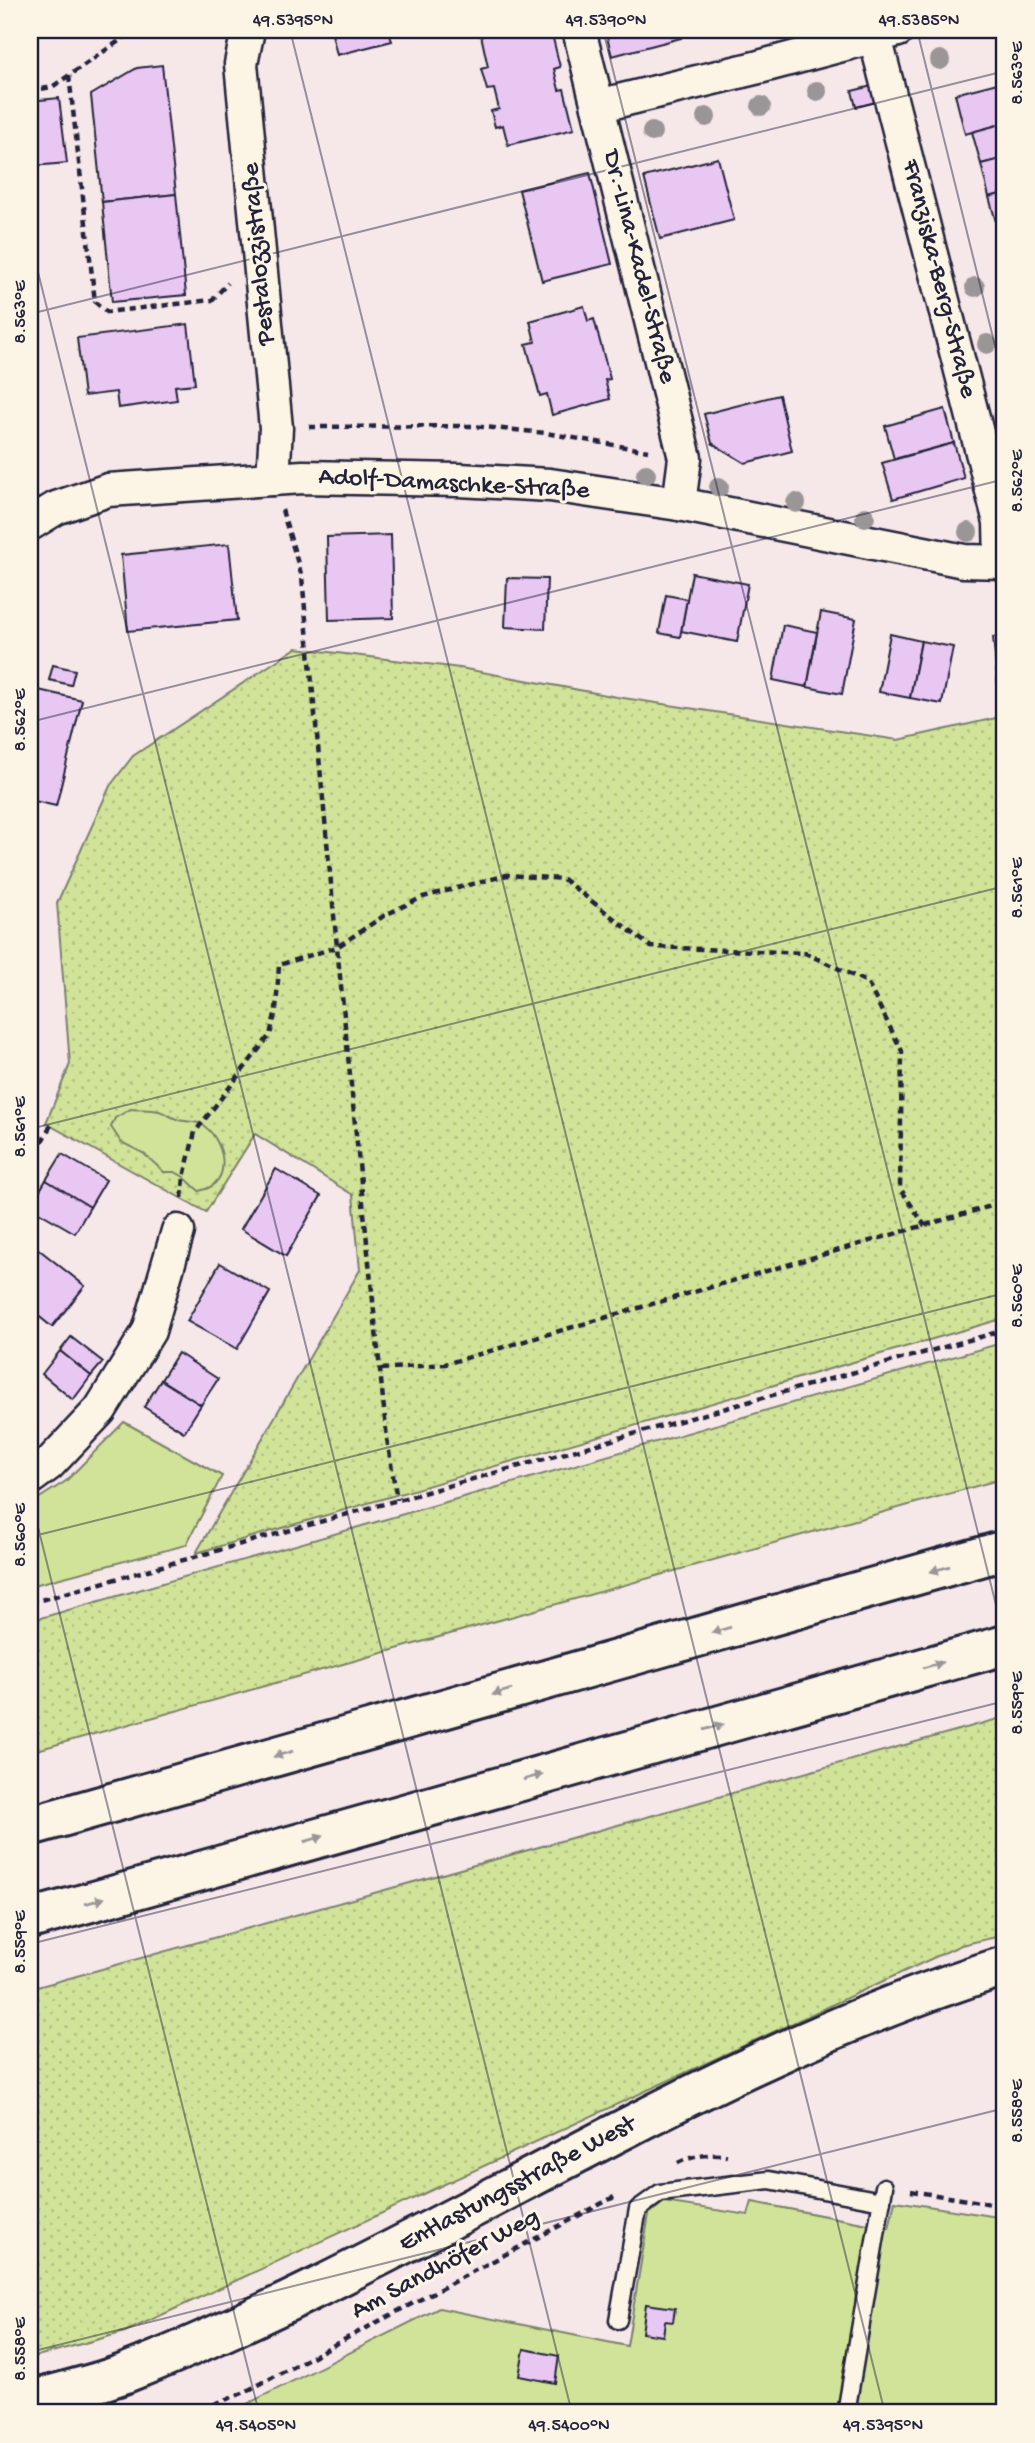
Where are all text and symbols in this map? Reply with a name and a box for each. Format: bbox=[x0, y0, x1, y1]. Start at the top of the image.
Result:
text: 49.5395°N bbox=[253, 11, 333, 32]
text: 49.5390°N bbox=[565, 11, 647, 32]
text: 49.5385°N bbox=[878, 11, 960, 32]
text: 8.563°E bbox=[1008, 41, 1029, 104]
street label: Dr.-Lina-Kadel-Straße bbox=[594, 145, 682, 387]
street label: Franziska-Berg-Straße bbox=[893, 156, 983, 402]
street label: Pestalozzistraße bbox=[237, 161, 284, 348]
text: 8.563°E bbox=[11, 280, 32, 343]
text: 8.562°E bbox=[1008, 449, 1029, 512]
street label: Adolf-Damaschke-Straße bbox=[318, 462, 591, 508]
text: 8.562°E bbox=[11, 688, 32, 751]
text: 8.561°E bbox=[1008, 857, 1029, 918]
text: 8.561°E bbox=[11, 1096, 32, 1157]
text: 8.560°E bbox=[1008, 1263, 1029, 1328]
text: 8.560°E bbox=[11, 1502, 32, 1567]
one-way arrow bbox=[928, 1564, 950, 1575]
one-way arrow bbox=[710, 1626, 731, 1636]
one-way arrow bbox=[923, 1660, 944, 1670]
text: 8.559°E bbox=[1008, 1671, 1029, 1734]
one-way arrow bbox=[490, 1687, 512, 1698]
one-way arrow bbox=[704, 1721, 725, 1731]
one-way arrow bbox=[272, 1749, 293, 1759]
one-way arrow bbox=[523, 1772, 544, 1782]
one-way arrow bbox=[304, 1833, 326, 1844]
one-way arrow bbox=[85, 1895, 106, 1905]
text: 8.559°E bbox=[11, 1910, 32, 1973]
text: 8.558°E bbox=[1008, 2078, 1029, 2143]
street label: Entlastungsstraße West bbox=[394, 2108, 644, 2261]
street label: Am Sandhöfer Weg bbox=[347, 2202, 545, 2328]
text: 8.558°E bbox=[11, 2316, 32, 2381]
text: 49.5405°N bbox=[216, 2416, 296, 2437]
text: 49.5400°N bbox=[528, 2416, 610, 2437]
text: 49.5395°N bbox=[843, 2416, 923, 2437]

